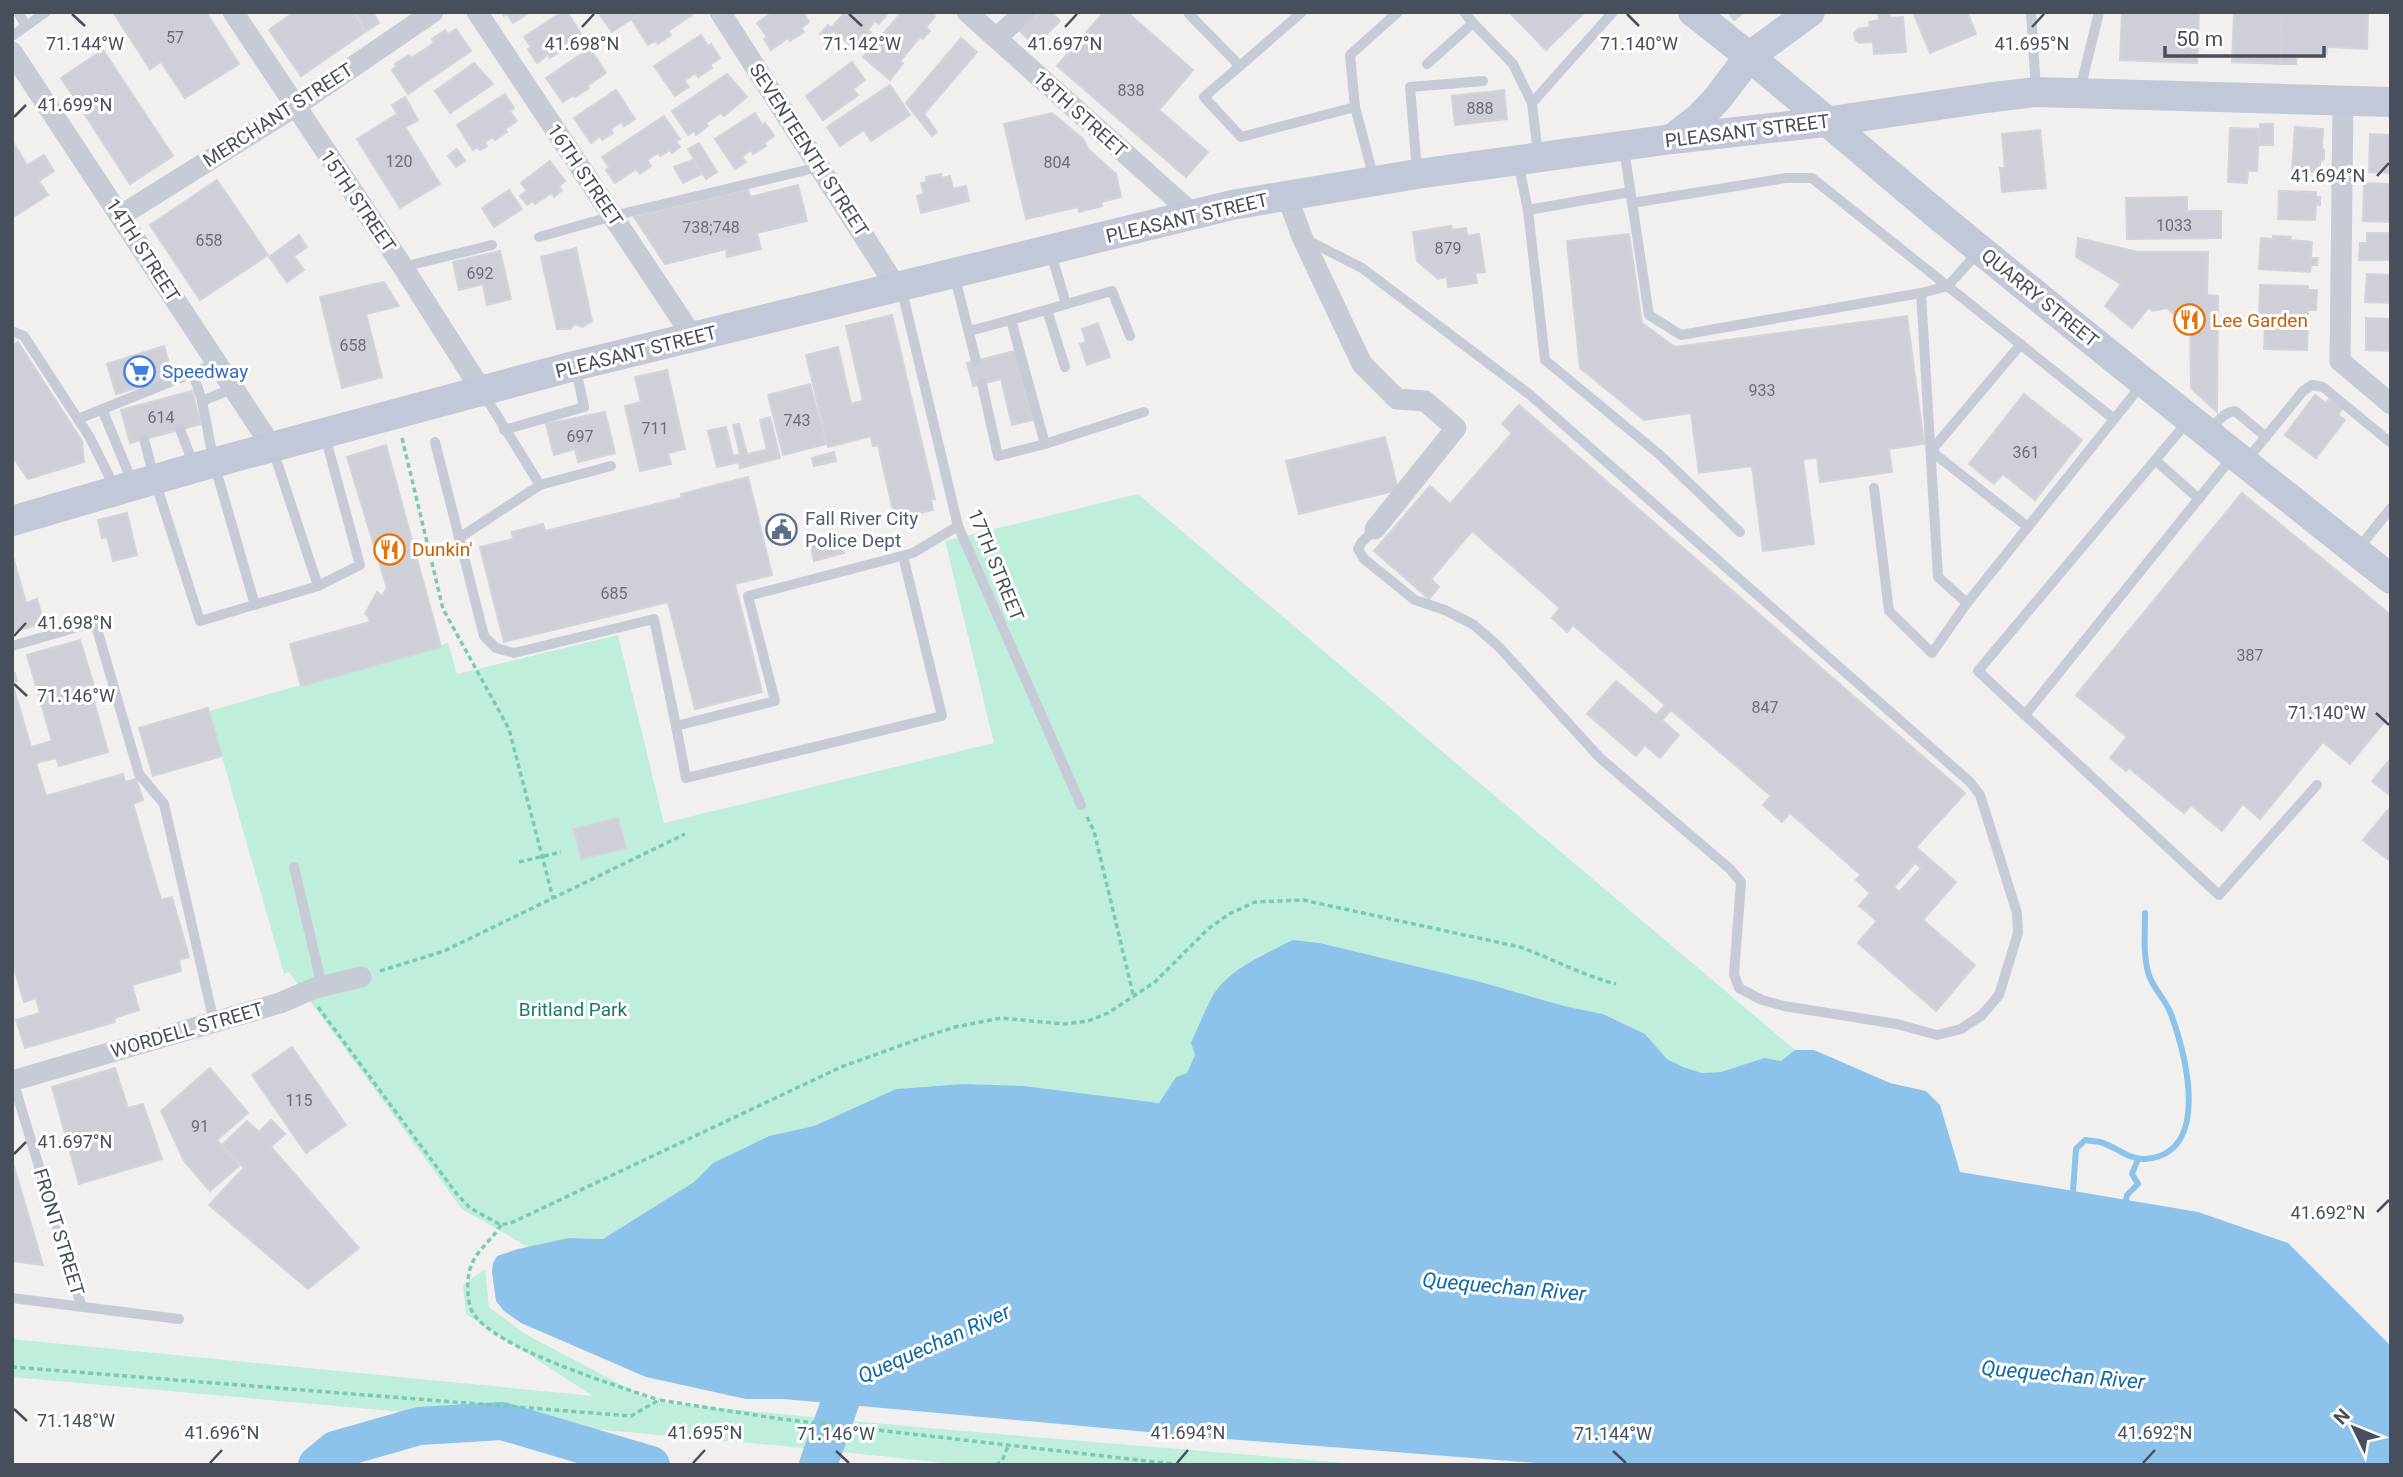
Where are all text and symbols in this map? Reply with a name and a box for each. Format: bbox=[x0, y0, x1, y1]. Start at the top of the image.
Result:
scale bar bbox=[2165, 14, 2324, 58]
text: 50 m bbox=[2176, 27, 2223, 51]
house number: 57 bbox=[166, 28, 184, 47]
text: 71.144°W bbox=[46, 33, 124, 54]
text: 41.698°N bbox=[545, 33, 619, 54]
text: 71.142°W bbox=[823, 33, 901, 54]
text: 41.697°N bbox=[1028, 33, 1102, 54]
text: 71.140°W bbox=[1600, 33, 1678, 54]
text: 41.695°N bbox=[1995, 33, 2069, 54]
street label: MERCHANT STREET bbox=[199, 58, 357, 172]
street label: SEVENTEENTH STREET bbox=[744, 59, 874, 241]
street label: 18TH STREET bbox=[1028, 66, 1132, 162]
house number: 838 bbox=[1118, 81, 1144, 100]
text: 41.699°N bbox=[38, 94, 112, 115]
house number: 888 bbox=[1467, 99, 1493, 118]
street label: PLEASANT STREET bbox=[1663, 110, 1831, 152]
street label: 16TH STREET bbox=[542, 119, 628, 231]
street label: 15TH STREET bbox=[315, 145, 401, 257]
house number: 120 bbox=[386, 152, 412, 171]
house number: 804 bbox=[1044, 153, 1070, 172]
text: 41.694°N bbox=[2291, 165, 2365, 186]
street label: PLEASANT STREET bbox=[1104, 188, 1270, 248]
street label: 14TH STREET bbox=[101, 194, 185, 306]
house number: 1033 bbox=[2156, 216, 2192, 235]
house number: 738;748 bbox=[682, 218, 740, 237]
house number: 658 bbox=[196, 231, 222, 250]
house number: 879 bbox=[1435, 239, 1461, 258]
street label: QUARRY STREET bbox=[1977, 244, 2103, 352]
house number: 692 bbox=[467, 264, 493, 283]
restaurant icon: Lee Garden bbox=[2172, 303, 2206, 337]
place label: Lee Garden bbox=[2212, 309, 2308, 332]
street label: PLEASANT STREET bbox=[553, 321, 719, 383]
house number: 658 bbox=[340, 336, 366, 355]
supermarket icon: Speedway bbox=[122, 354, 156, 388]
place label: Speedway bbox=[162, 360, 248, 383]
house number: 933 bbox=[1749, 381, 1775, 400]
house number: 614 bbox=[148, 408, 174, 427]
house number: 743 bbox=[784, 411, 810, 430]
house number: 711 bbox=[642, 419, 668, 438]
house number: 697 bbox=[567, 427, 593, 446]
house number: 361 bbox=[2013, 443, 2039, 462]
street label: 17TH STREET bbox=[963, 506, 1029, 624]
place label: Fall River City Police Dept bbox=[805, 507, 918, 552]
public building icon: Fall River City Police Dept bbox=[765, 512, 799, 546]
restaurant icon: Dunkin' bbox=[372, 532, 406, 566]
place label: Dunkin' bbox=[412, 538, 473, 561]
house number: 685 bbox=[601, 584, 627, 603]
text: 41.698°N bbox=[38, 612, 112, 633]
house number: 387 bbox=[2237, 646, 2263, 665]
text: 71.146°W bbox=[37, 685, 115, 706]
house number: 847 bbox=[1752, 698, 1778, 717]
text: 71.140°W bbox=[2288, 702, 2366, 723]
street label: WORDELL STREET bbox=[108, 997, 266, 1063]
park label: Britland Park bbox=[519, 998, 628, 1021]
house number: 115 bbox=[286, 1091, 312, 1110]
house number: 91 bbox=[191, 1117, 209, 1136]
text: 41.697°N bbox=[38, 1131, 112, 1152]
street label: FRONT STREET bbox=[29, 1166, 89, 1298]
text: 41.692°N bbox=[2291, 1202, 2365, 1223]
water label: Quequechan River bbox=[1421, 1268, 1588, 1306]
water label: Quequechan River bbox=[854, 1299, 1015, 1388]
water label: Quequechan River bbox=[1980, 1356, 2147, 1394]
north arrow bbox=[2319, 1393, 2389, 1463]
text: N bbox=[2329, 1404, 2355, 1429]
text: 71.148°W bbox=[37, 1410, 115, 1431]
text: 41.696°N bbox=[185, 1422, 259, 1443]
text: 41.695°N bbox=[668, 1422, 742, 1443]
text: 41.694°N bbox=[1151, 1422, 1225, 1443]
text: 41.692°N bbox=[2118, 1422, 2192, 1443]
text: 71.146°W bbox=[797, 1423, 875, 1444]
text: 71.144°W bbox=[1574, 1423, 1652, 1444]

